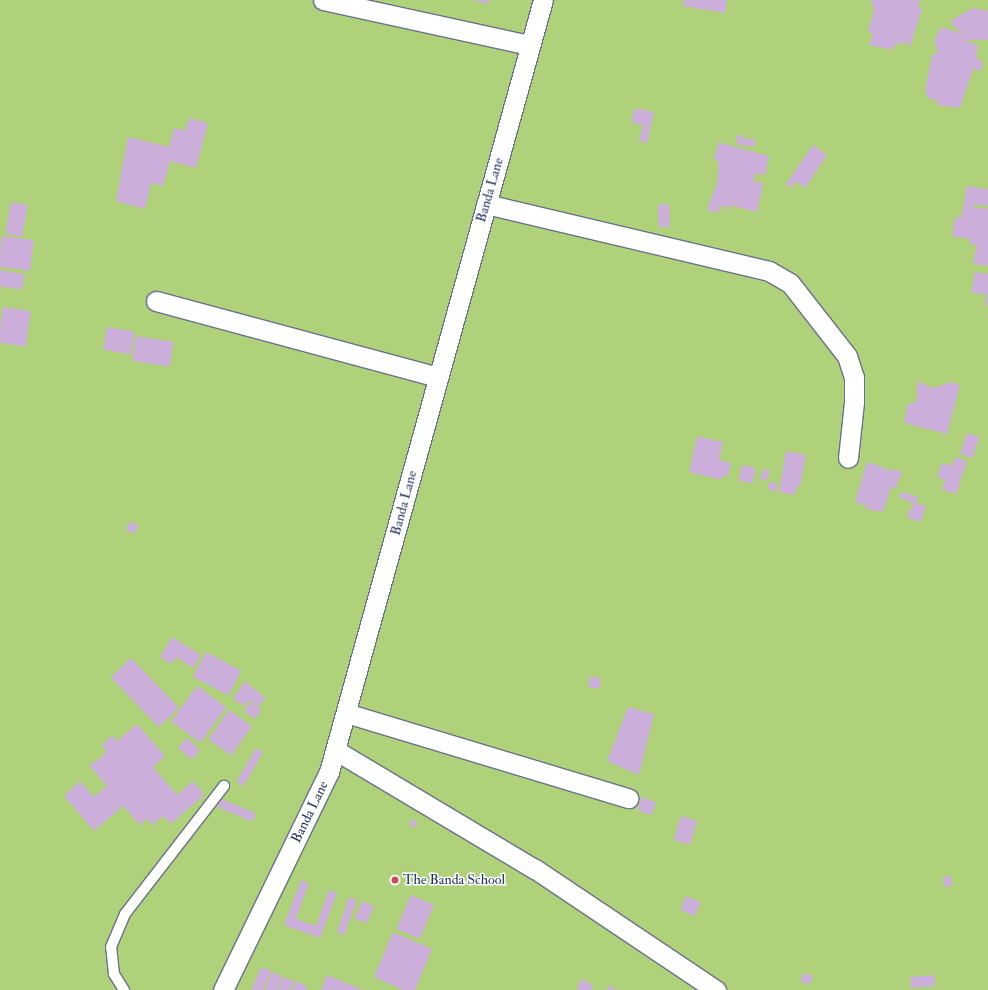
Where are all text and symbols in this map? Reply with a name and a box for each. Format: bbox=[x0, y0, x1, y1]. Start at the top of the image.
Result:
street label: Banda Lane bbox=[473, 156, 507, 224]
street label: Banda Lane bbox=[387, 469, 421, 537]
street label: Banda Lane bbox=[288, 778, 332, 846]
place label: The Banda School bbox=[403, 872, 505, 888]
marker: The Banda School bbox=[390, 875, 400, 885]

